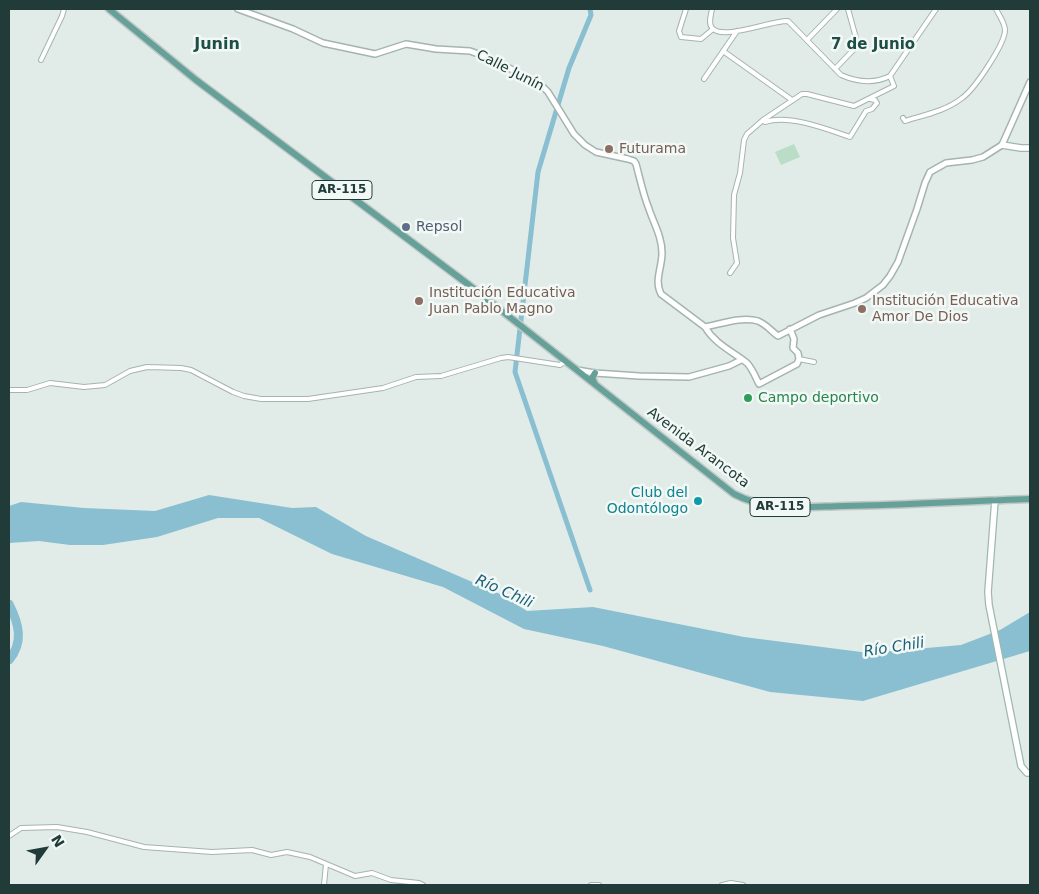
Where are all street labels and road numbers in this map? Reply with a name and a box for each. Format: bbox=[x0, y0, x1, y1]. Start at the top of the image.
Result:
street label: Calle Junín bbox=[473, 47, 547, 95]
road number: AR-115 bbox=[312, 180, 372, 200]
street label: Avenida Arancota bbox=[644, 404, 752, 492]
road number: AR-115 bbox=[750, 498, 810, 516]

